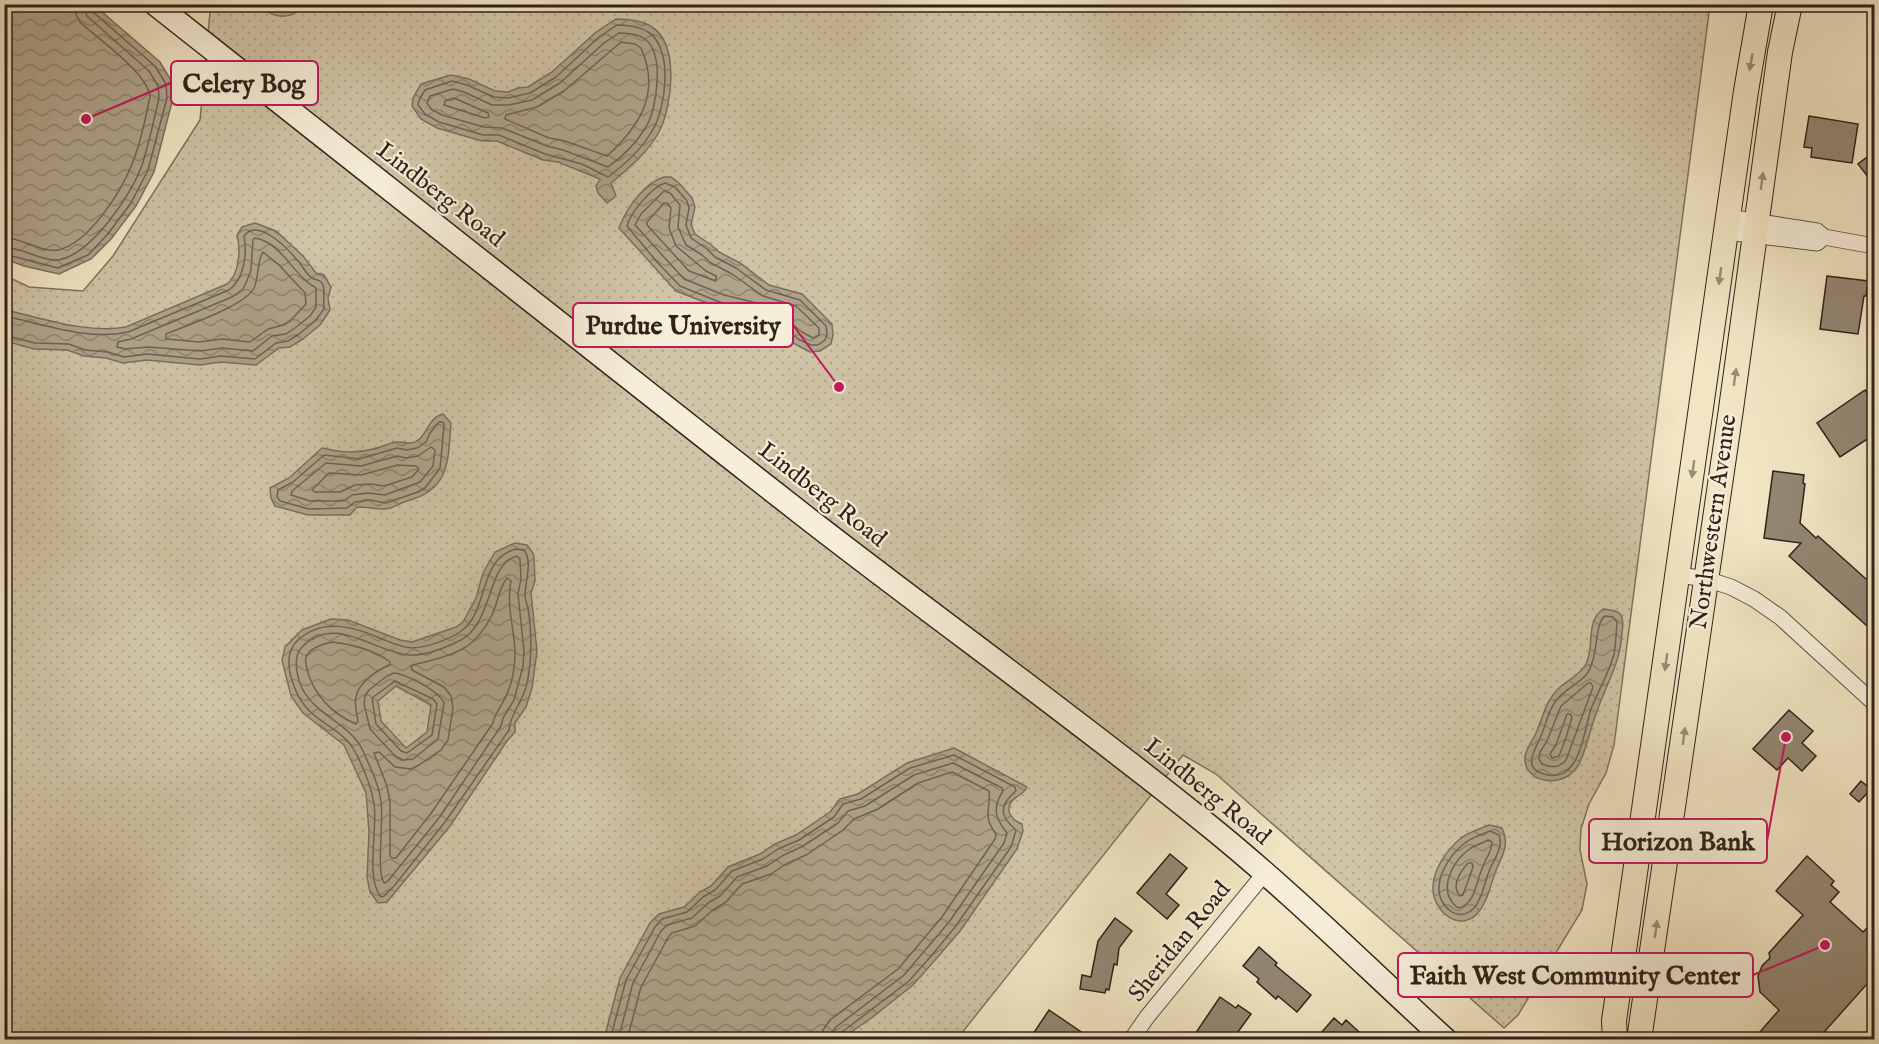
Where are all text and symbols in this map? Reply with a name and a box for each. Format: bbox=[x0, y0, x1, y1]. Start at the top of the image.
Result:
one-way arrow bbox=[1746, 53, 1755, 72]
callout: Celery Bog bbox=[171, 61, 318, 105]
text: Celery Bog bbox=[183, 68, 306, 101]
street label: Lindberg Road bbox=[370, 135, 510, 255]
one-way arrow bbox=[1757, 172, 1766, 191]
one-way arrow bbox=[1715, 266, 1724, 285]
callout: Purdue University bbox=[573, 303, 793, 347]
text: Purdue University bbox=[585, 310, 782, 343]
one-way arrow bbox=[1731, 367, 1740, 386]
street label: Northwestern Avenue bbox=[1684, 412, 1744, 632]
street label: Lindberg Road bbox=[752, 435, 892, 555]
one-way arrow bbox=[1689, 460, 1698, 479]
one-way arrow bbox=[1662, 653, 1671, 672]
one-way arrow bbox=[1679, 726, 1688, 745]
street label: Lindberg Road bbox=[1137, 731, 1277, 853]
callout: Horizon Bank bbox=[1589, 819, 1767, 863]
text: Horizon Bank bbox=[1601, 826, 1756, 859]
street label: Sheridan Road bbox=[1122, 875, 1238, 1009]
one-way arrow bbox=[1651, 919, 1660, 938]
callout: Faith West Community Center bbox=[1398, 953, 1753, 997]
text: Faith West Community Center bbox=[1410, 960, 1741, 993]

